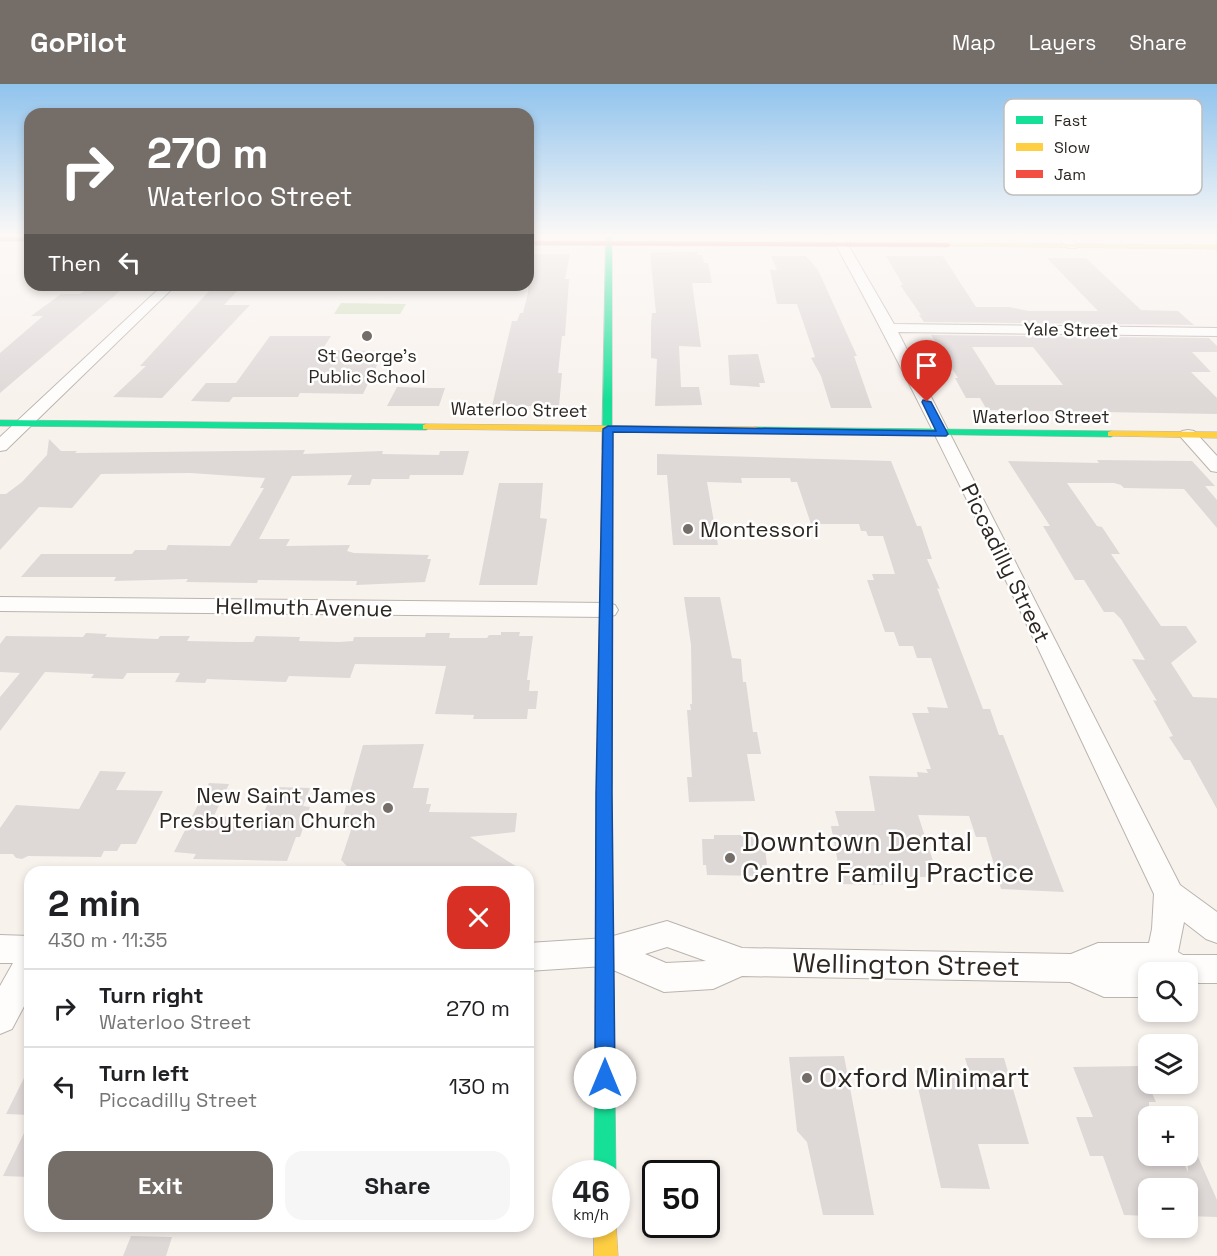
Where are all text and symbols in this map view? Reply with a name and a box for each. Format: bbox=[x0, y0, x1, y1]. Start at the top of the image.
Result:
text: GoPilot bbox=[30, 24, 127, 60]
text: Map bbox=[952, 29, 996, 56]
text: Layers bbox=[1029, 29, 1096, 56]
text: Share bbox=[1129, 29, 1187, 56]
legend bbox=[1004, 99, 1202, 195]
text: Fast bbox=[1054, 110, 1087, 131]
text: 270 m bbox=[147, 127, 268, 180]
icon: right bbox=[48, 132, 126, 210]
text: Slow bbox=[1054, 137, 1090, 158]
text: Jam bbox=[1054, 164, 1086, 185]
text: Waterloo Street bbox=[147, 179, 353, 214]
icon: left bbox=[113, 246, 146, 279]
text: Then bbox=[48, 249, 101, 277]
street label: Yale Street bbox=[1024, 317, 1118, 342]
marker: St George's Public School bbox=[360, 329, 374, 343]
pin bbox=[901, 340, 952, 402]
place label: St George's Public School bbox=[308, 344, 426, 388]
icon: arrive bbox=[910, 349, 943, 382]
street label: Waterloo Street bbox=[450, 397, 588, 422]
street label: Waterloo Street bbox=[972, 405, 1110, 428]
street label: Piccadilly Street bbox=[955, 479, 1057, 647]
place label: Montessori bbox=[700, 515, 819, 543]
marker: Montessori bbox=[681, 522, 695, 536]
street label: Hellmuth Avenue bbox=[215, 591, 393, 623]
place label: New Saint James Presbyterian Church bbox=[159, 781, 376, 834]
marker: New Saint James Presbyterian Church bbox=[381, 801, 395, 815]
place label: Downtown Dental Centre Family Practice bbox=[742, 824, 1034, 890]
marker: Downtown Dental Centre Family Practice bbox=[723, 851, 737, 865]
text: 2 min bbox=[48, 881, 141, 927]
button: close bbox=[447, 886, 510, 949]
text: 430 m · 11:35 bbox=[48, 927, 168, 953]
street label: Wellington Street bbox=[792, 945, 1020, 984]
map controls bbox=[1138, 962, 1198, 1238]
button: search bbox=[1138, 962, 1198, 1022]
text: Turn right bbox=[99, 981, 204, 1009]
icon: right bbox=[48, 992, 81, 1025]
text: 270 m bbox=[446, 994, 510, 1022]
text: Waterloo Street bbox=[99, 1009, 251, 1035]
button: layers bbox=[1138, 1034, 1198, 1094]
position arrow bbox=[573, 1046, 637, 1110]
text: Turn left bbox=[99, 1059, 189, 1087]
place label: Oxford Minimart bbox=[819, 1060, 1030, 1095]
icon: left bbox=[48, 1070, 81, 1103]
marker: Oxford Minimart bbox=[800, 1071, 814, 1085]
text: 130 m bbox=[449, 1072, 510, 1100]
text: Piccadilly Street bbox=[99, 1087, 257, 1113]
button: + bbox=[1138, 1106, 1198, 1166]
button: Exit bbox=[48, 1151, 273, 1220]
button: Share bbox=[285, 1151, 510, 1220]
speed limit sign: 50 bbox=[642, 1160, 720, 1238]
text: 46 bbox=[572, 1172, 610, 1211]
button: − bbox=[1138, 1178, 1198, 1238]
text: km/h bbox=[573, 1205, 609, 1224]

